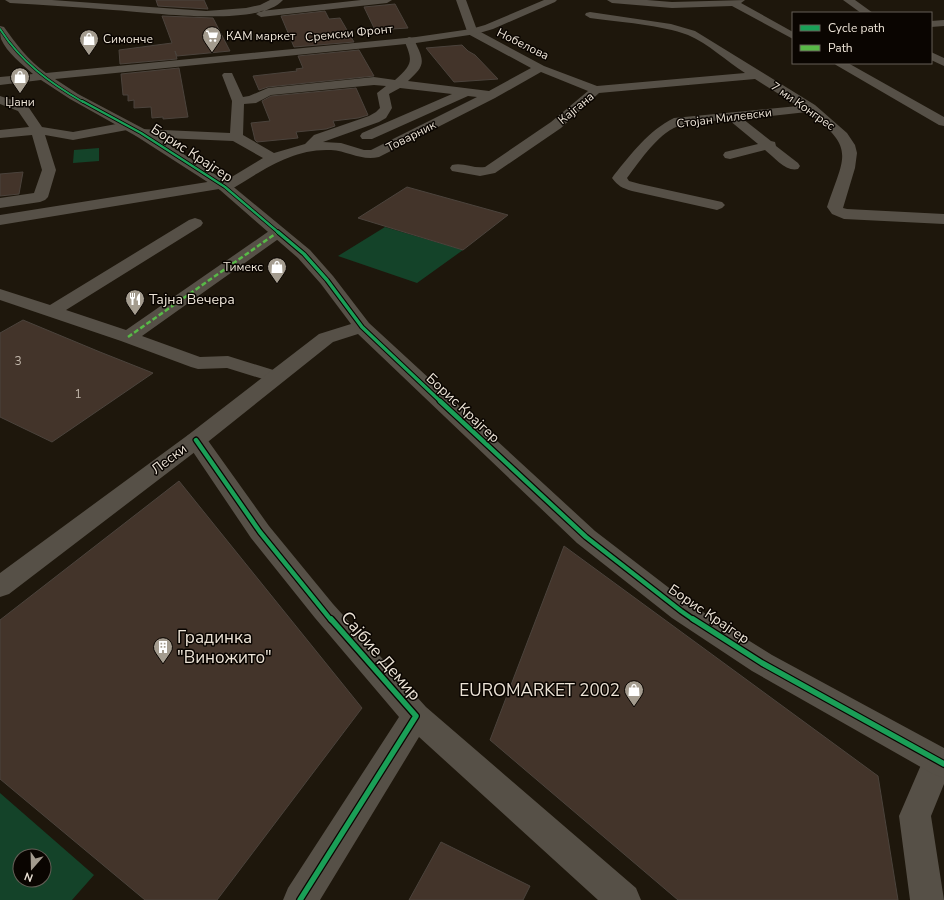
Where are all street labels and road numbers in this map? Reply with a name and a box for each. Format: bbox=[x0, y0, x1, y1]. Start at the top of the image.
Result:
street label: Сремски Фронт bbox=[304, 20, 394, 46]
street label: Нобелова bbox=[494, 25, 552, 63]
street label: 7 ми Конгрес bbox=[768, 78, 838, 134]
street label: Кајгана bbox=[555, 88, 597, 128]
street label: Стојан Милевски bbox=[675, 104, 773, 132]
street label: Товарник bbox=[383, 116, 439, 155]
street label: Борис Крајгер bbox=[147, 119, 237, 187]
street label: Борис Крајгер bbox=[422, 369, 504, 447]
street label: Лески bbox=[147, 439, 191, 479]
street label: Борис Крајгер bbox=[665, 580, 753, 648]
street label: Сајбие Демир bbox=[336, 606, 426, 706]

